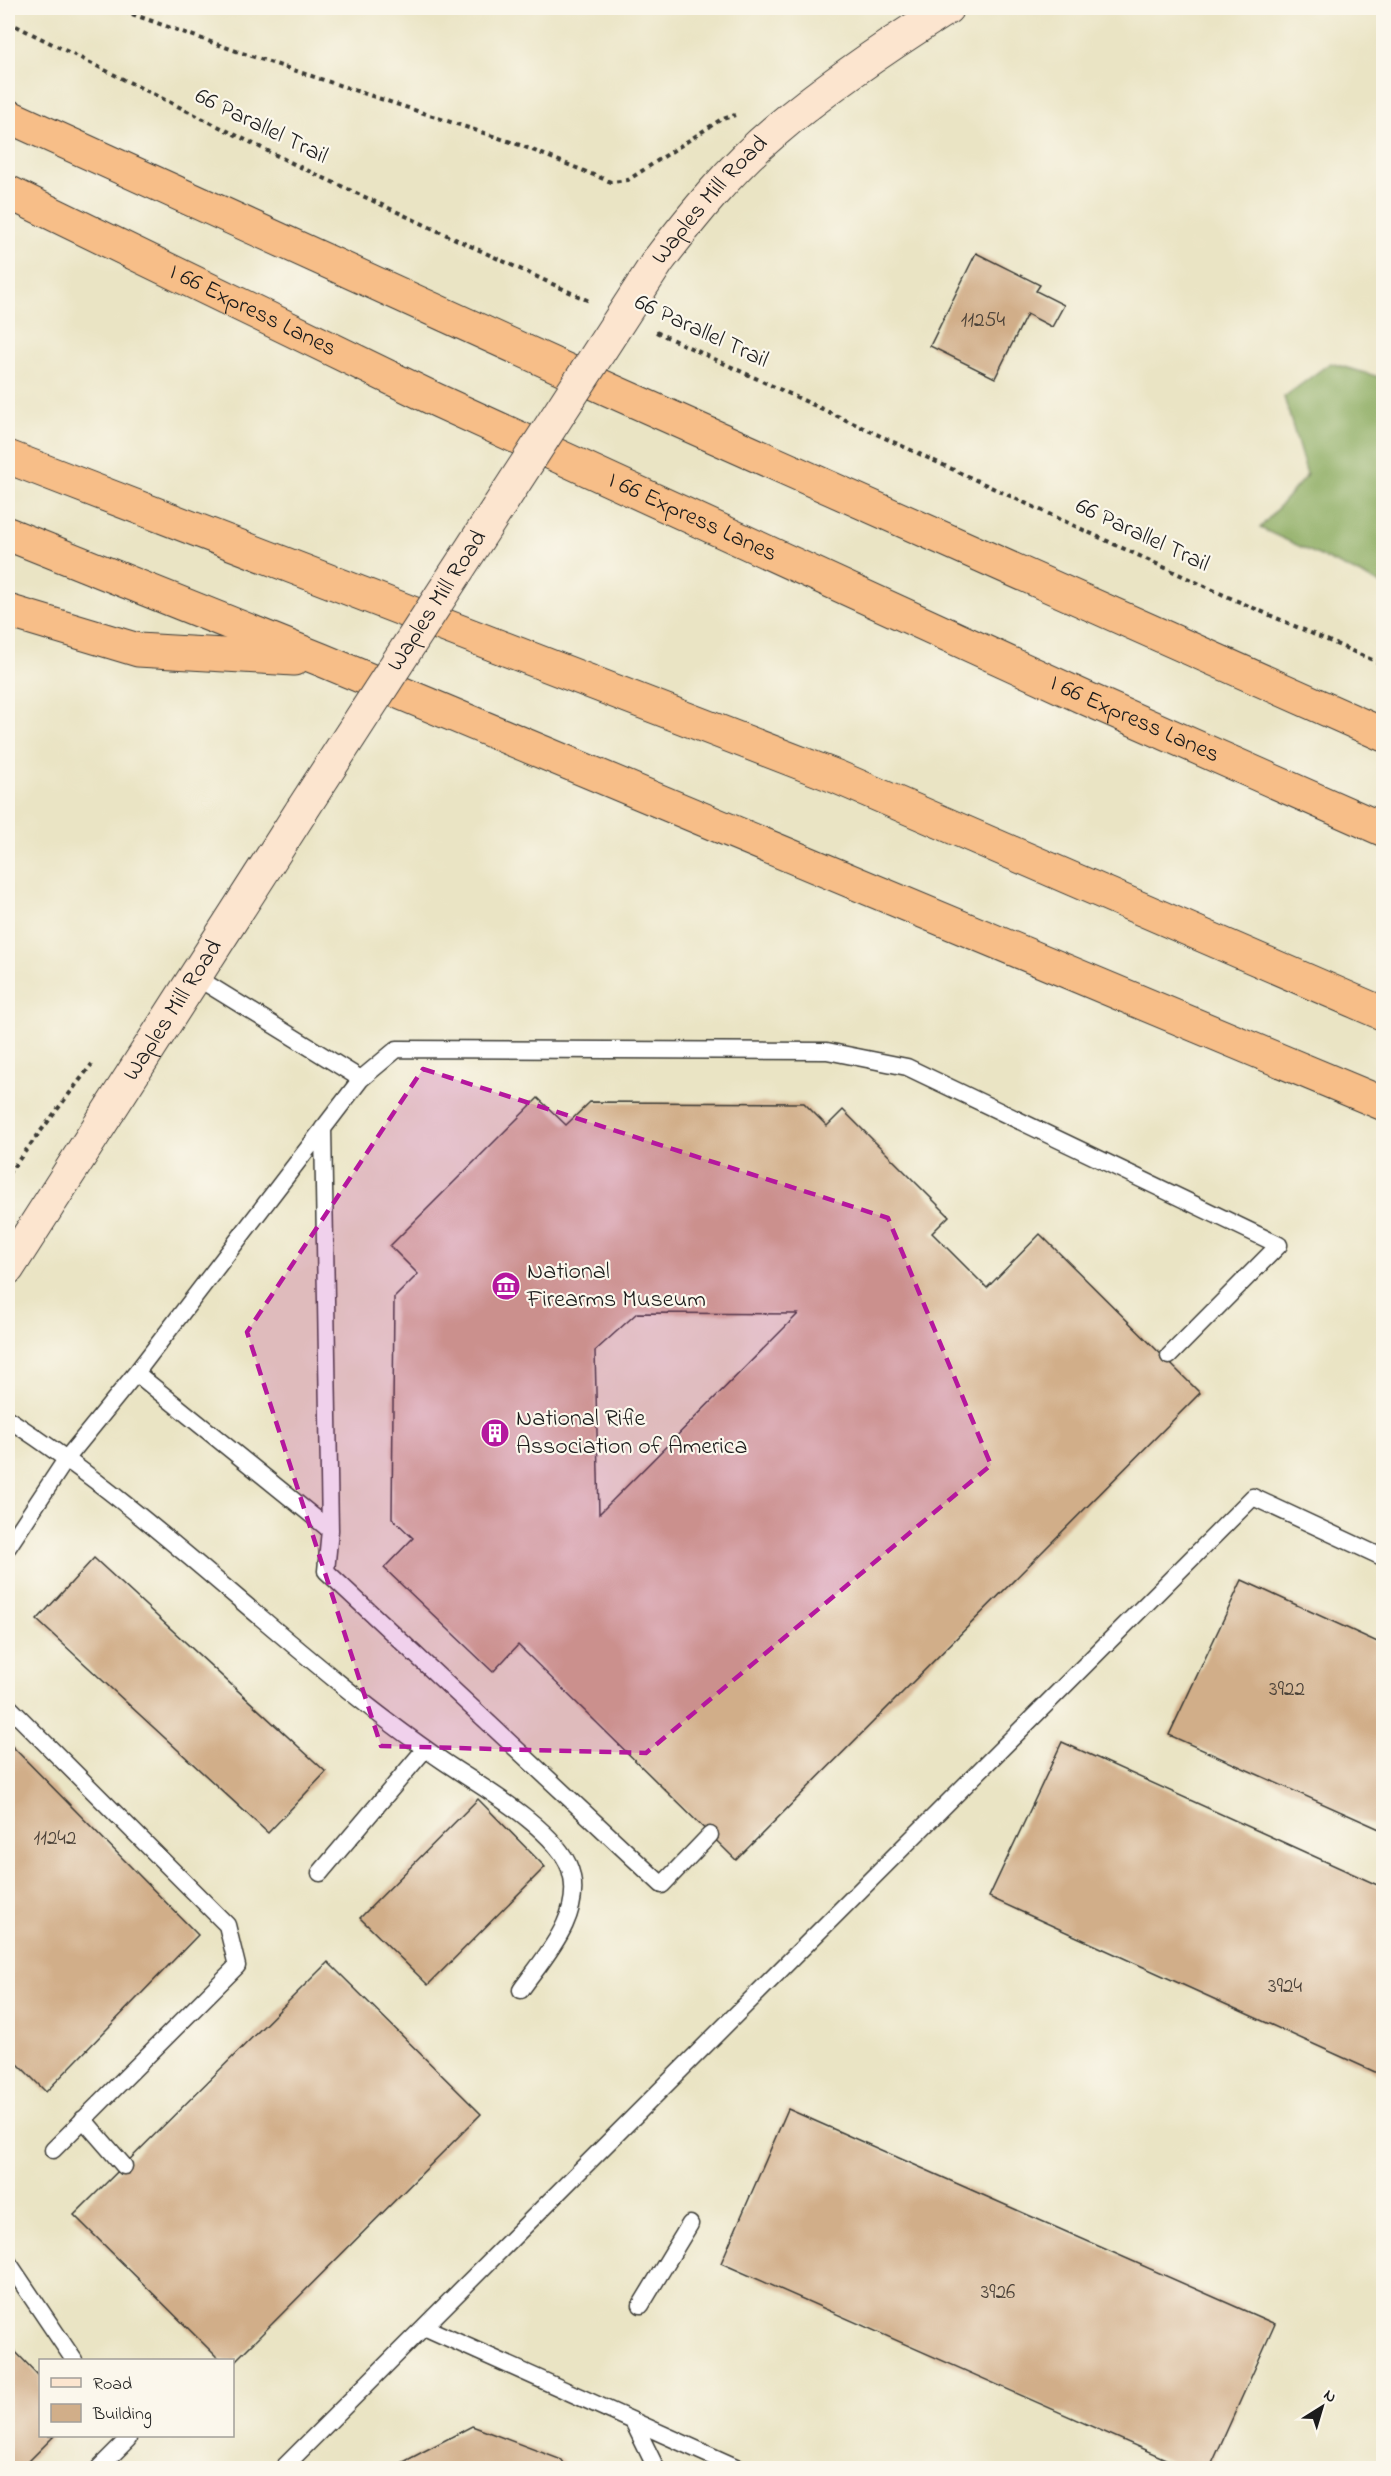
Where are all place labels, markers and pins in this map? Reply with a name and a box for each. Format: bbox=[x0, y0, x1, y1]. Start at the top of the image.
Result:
place label: National Firearms Museum bbox=[526, 1255, 706, 1318]
museum icon: National Firearms Museum bbox=[490, 1270, 522, 1302]
place label: National Rifle Association of America bbox=[516, 1402, 747, 1465]
building icon: National Rifle Association of America bbox=[479, 1417, 511, 1449]

